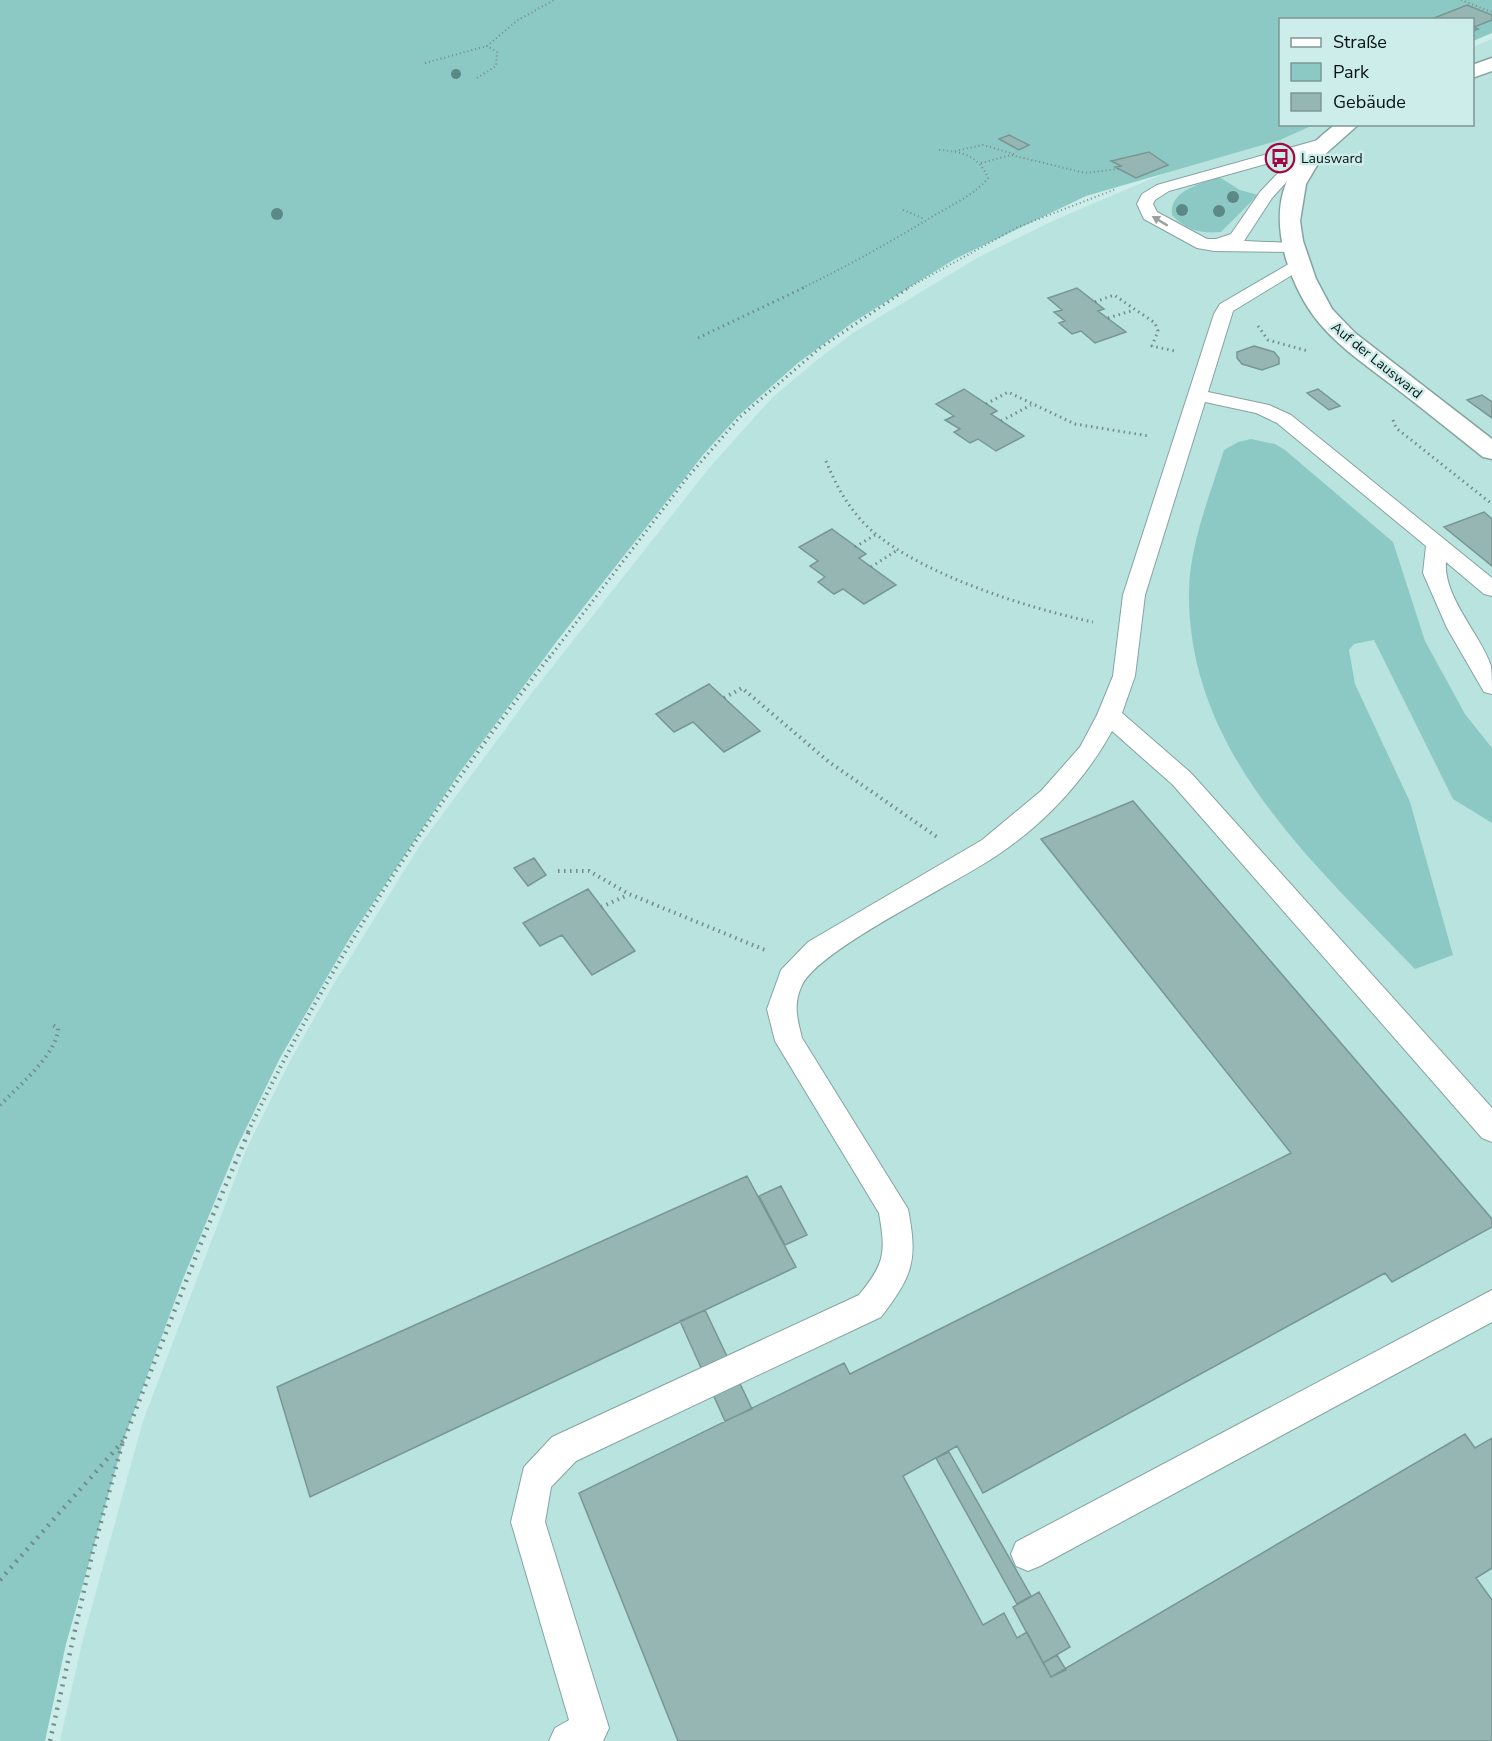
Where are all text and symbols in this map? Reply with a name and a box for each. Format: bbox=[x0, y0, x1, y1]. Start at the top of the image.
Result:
legend bbox=[1279, 18, 1474, 126]
text: Straße bbox=[1333, 30, 1387, 54]
text: Park bbox=[1333, 60, 1370, 84]
text: Gebäude bbox=[1333, 90, 1406, 114]
bus stop icon: Lausward bbox=[1264, 142, 1296, 174]
place label: Lausward bbox=[1301, 149, 1363, 168]
one-way arrow bbox=[1151, 216, 1168, 226]
street label: Auf der Lausward bbox=[1327, 318, 1426, 403]

